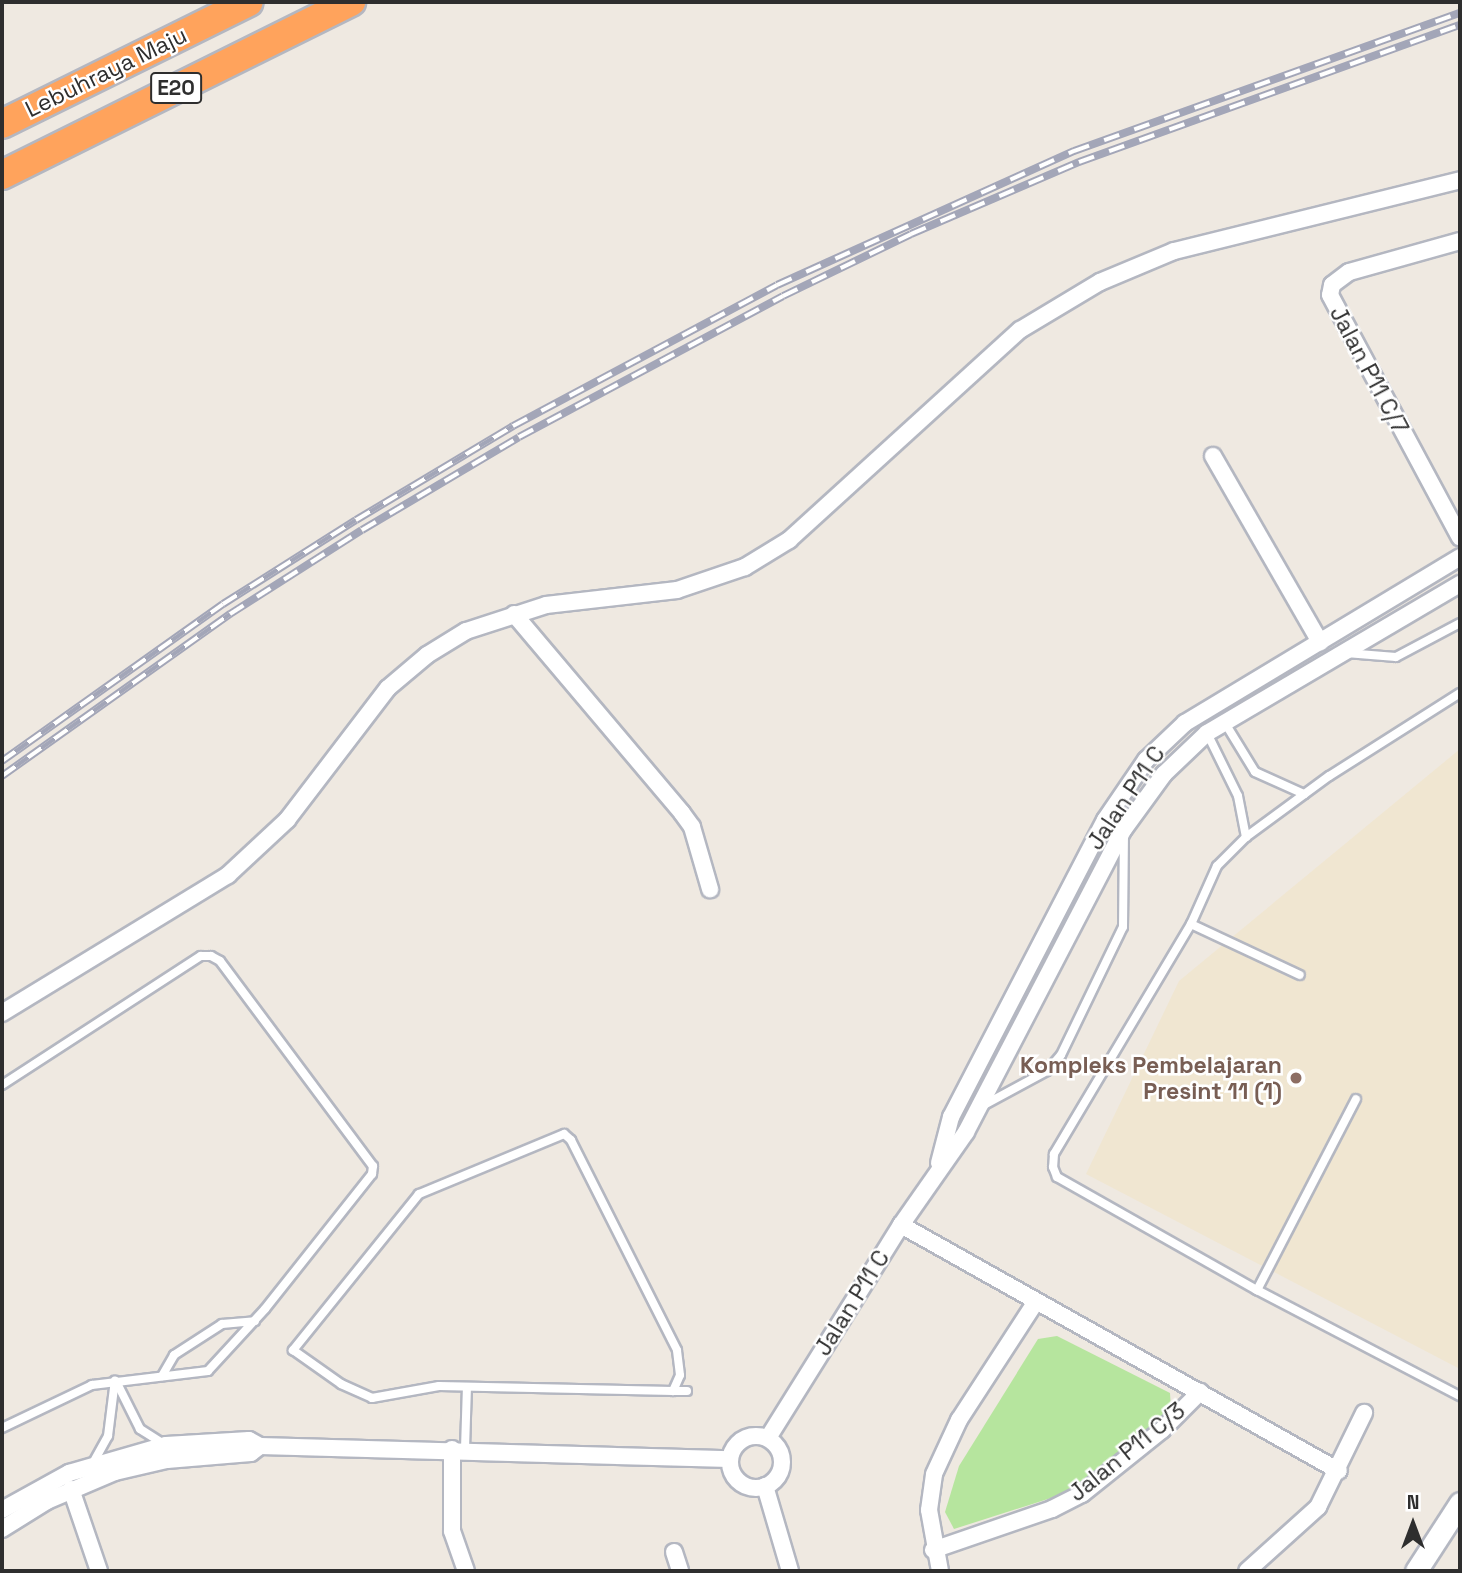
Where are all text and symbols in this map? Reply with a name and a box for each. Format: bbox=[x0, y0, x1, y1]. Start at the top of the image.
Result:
street label: Lebuhraya Maju bbox=[21, 21, 191, 123]
road number: E20 bbox=[150, 70, 202, 106]
street label: Jalan P11 C/7 bbox=[1324, 302, 1414, 438]
street label: Jalan P11 C bbox=[1081, 741, 1171, 855]
place label: Kompleks Pembelajaran Presint 11 (1) bbox=[1020, 1051, 1282, 1105]
marker: Kompleks Pembelajaran Presint 11 (1) bbox=[1288, 1070, 1304, 1086]
street label: Jalan P11 C bbox=[809, 1245, 895, 1361]
street label: Jalan P11 C/3 bbox=[1063, 1397, 1191, 1507]
north arrow bbox=[1378, 1489, 1448, 1559]
text: N bbox=[1407, 1490, 1419, 1515]

